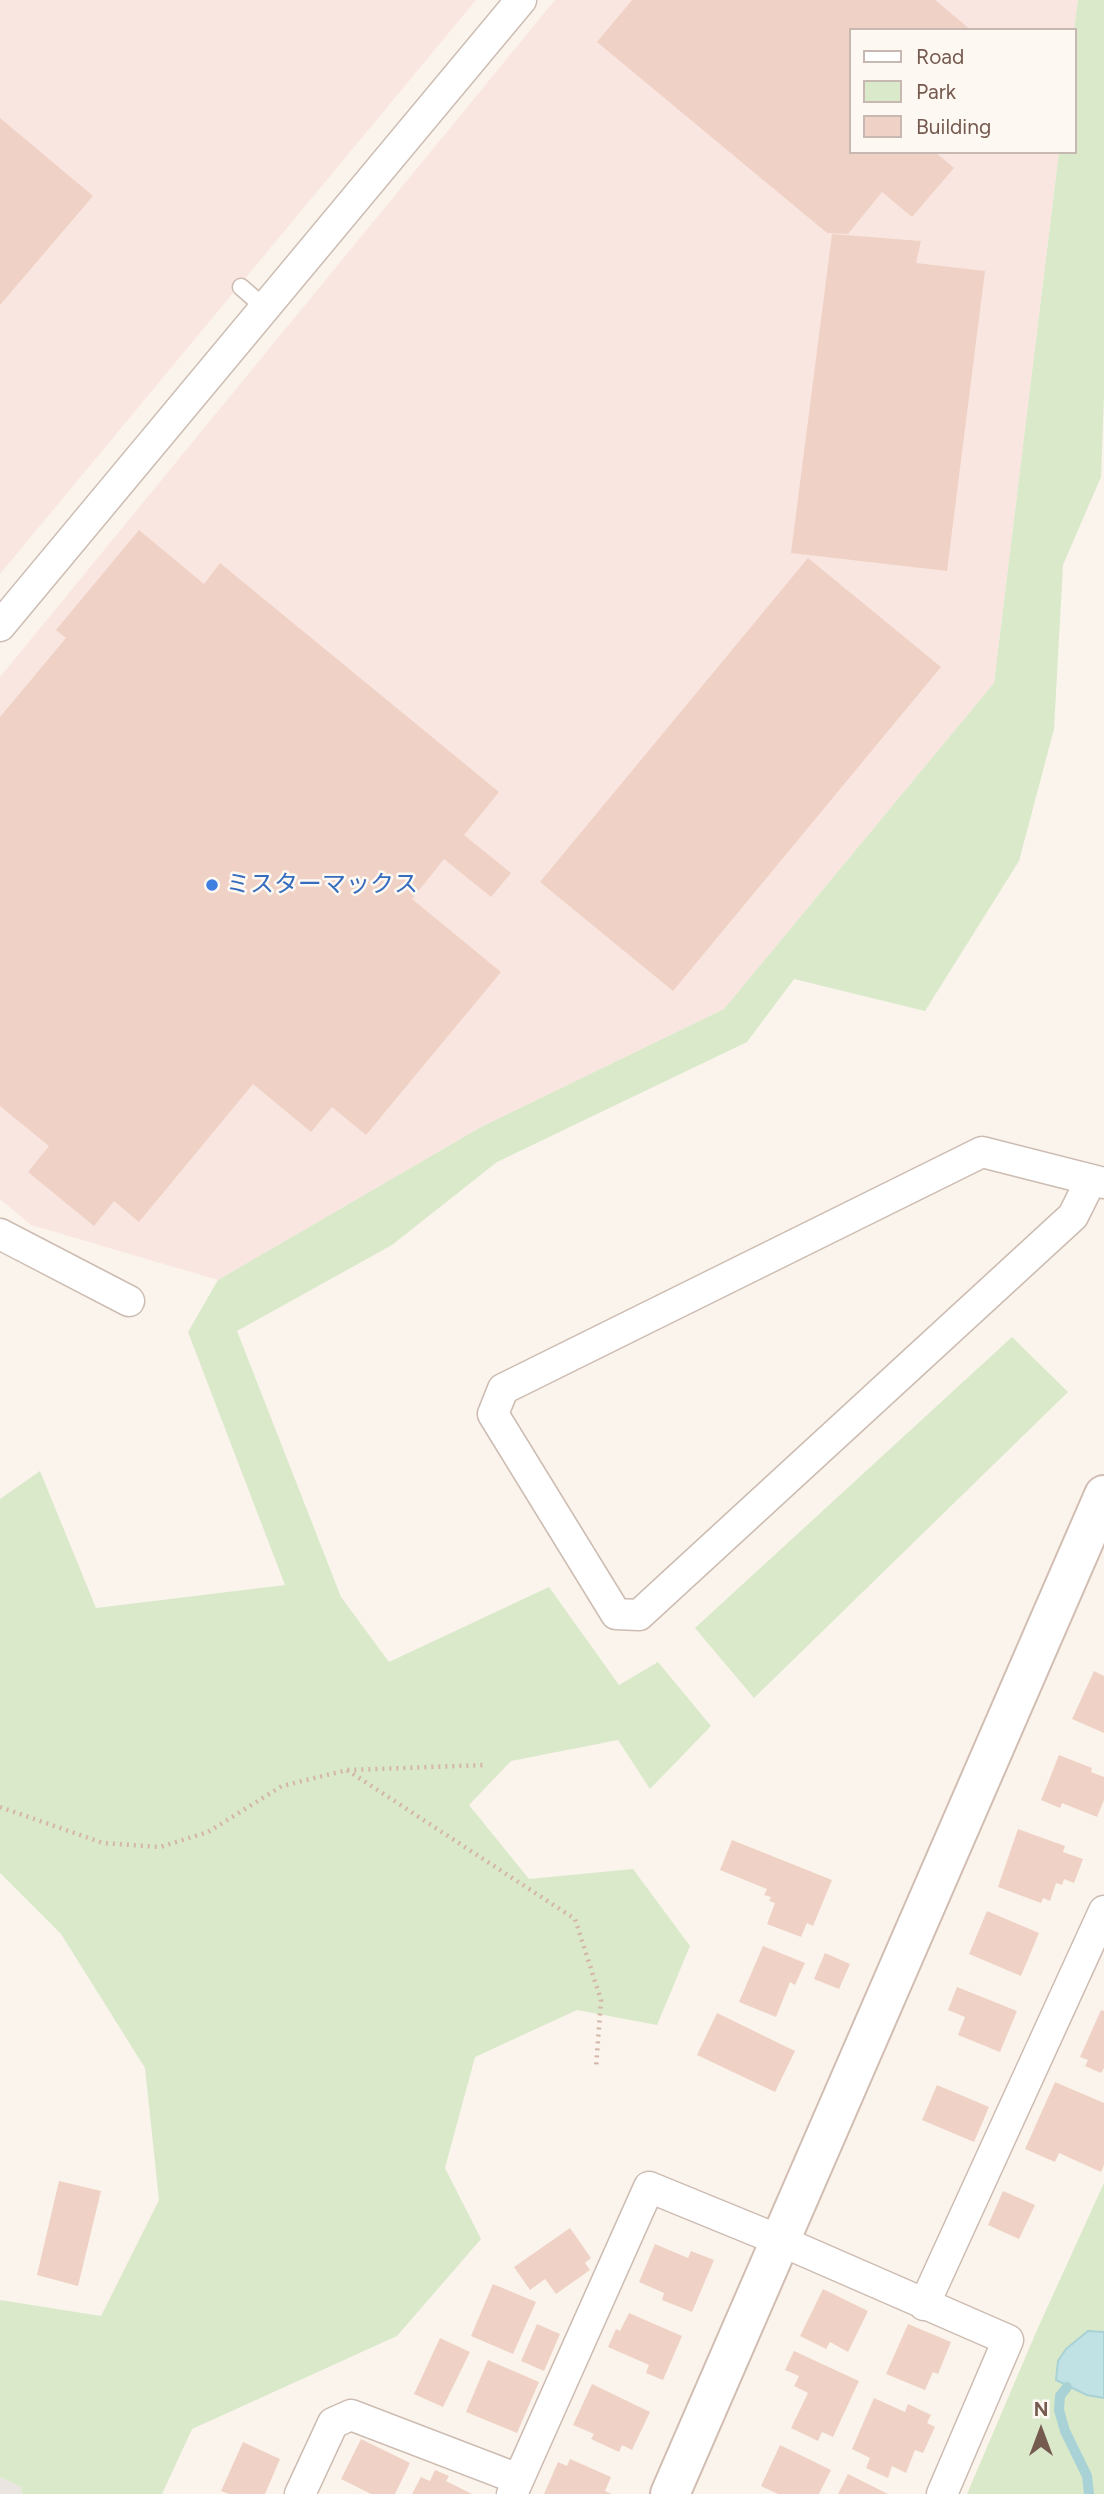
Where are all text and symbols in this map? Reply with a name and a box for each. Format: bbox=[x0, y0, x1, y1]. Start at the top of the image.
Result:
legend bbox=[848, 28, 1076, 154]
text: Road bbox=[916, 44, 964, 69]
text: Park bbox=[916, 79, 956, 104]
text: Building bbox=[916, 114, 991, 139]
place label: ミスターマックス bbox=[226, 871, 418, 899]
marker: ミスターマックス bbox=[204, 877, 220, 893]
north arrow bbox=[1006, 2396, 1076, 2466]
text: N bbox=[1034, 2398, 1048, 2421]

